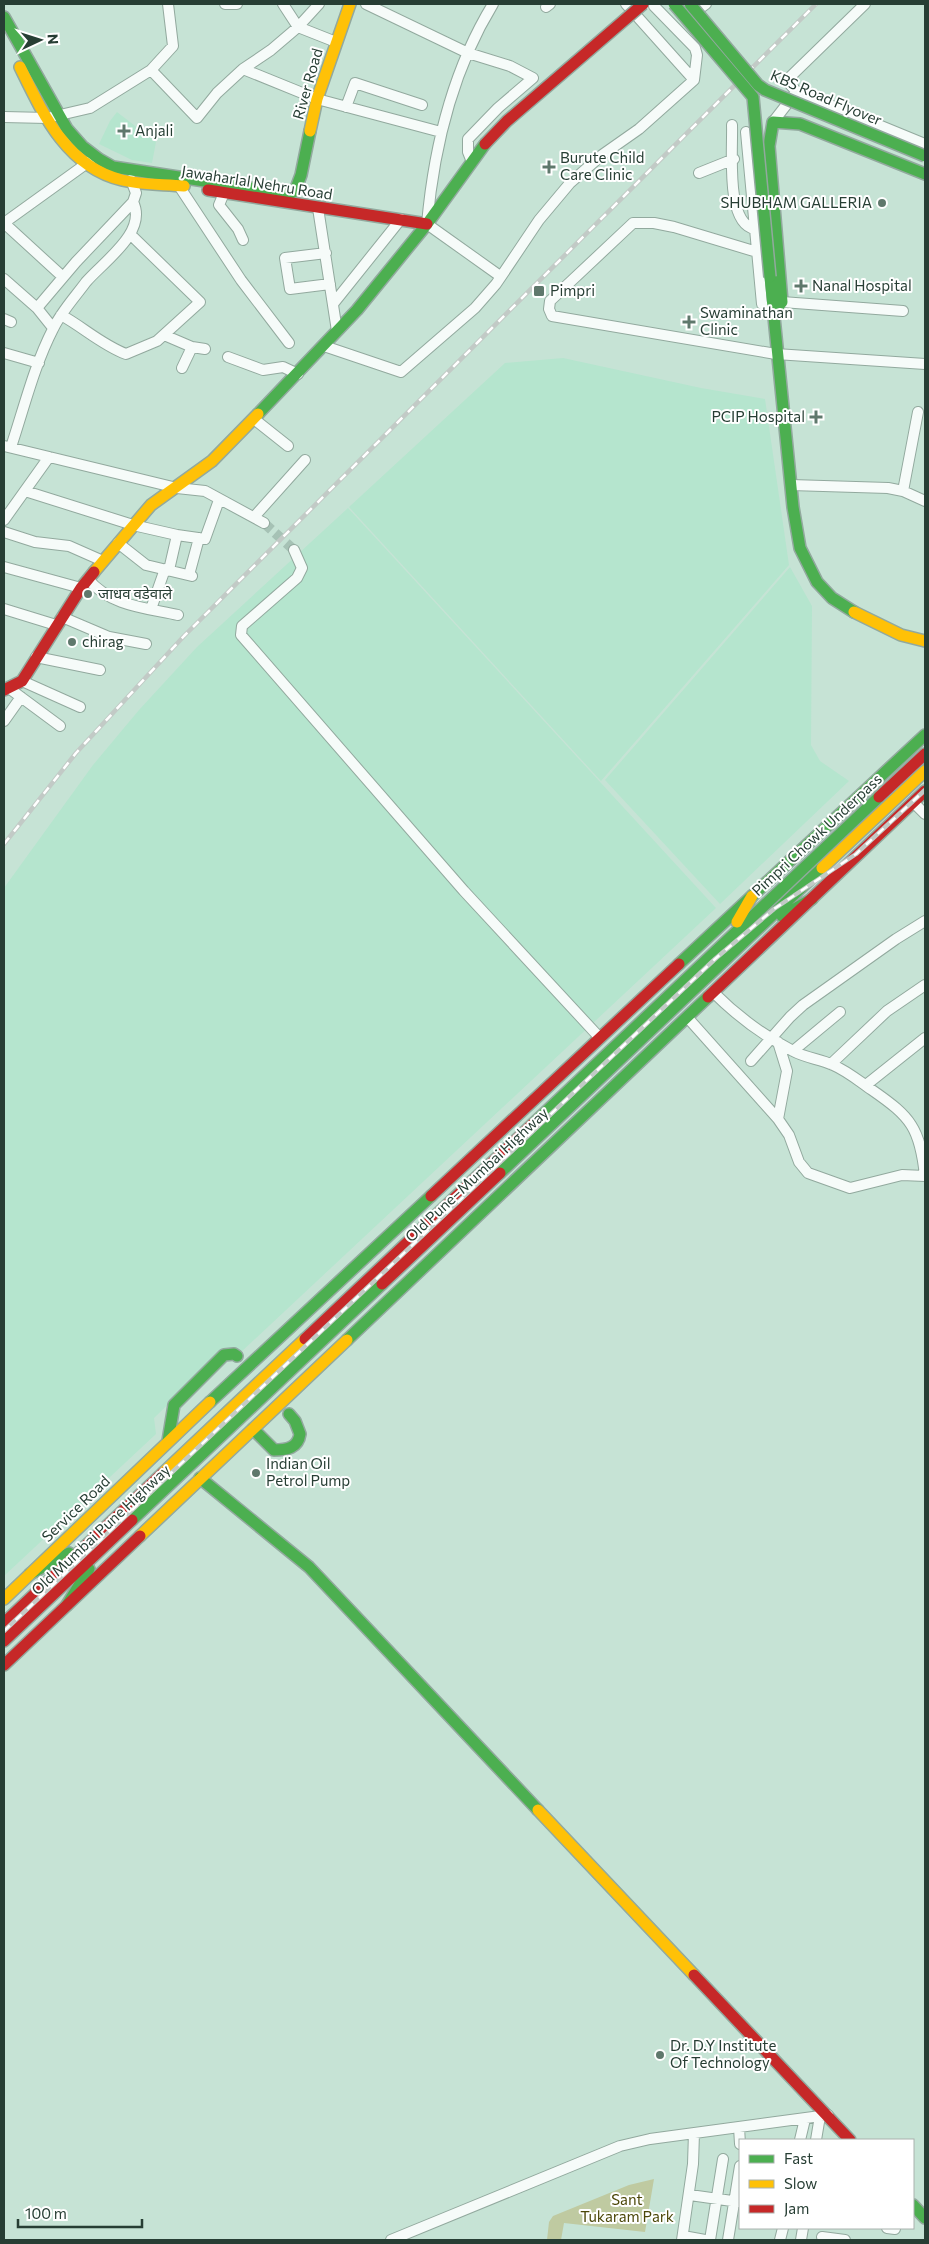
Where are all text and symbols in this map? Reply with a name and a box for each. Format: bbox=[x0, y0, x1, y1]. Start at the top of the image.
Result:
north arrow bbox=[15, 15, 65, 65]
text: N bbox=[45, 33, 62, 45]
street label: River Road bbox=[288, 46, 326, 121]
street label: KBS Road Flyover bbox=[768, 65, 885, 129]
place label: Anjali bbox=[135, 121, 173, 139]
marker: Anjali bbox=[117, 124, 131, 138]
place label: Burute Child Care Clinic bbox=[560, 148, 644, 183]
marker: Burute Child Care Clinic bbox=[542, 160, 556, 174]
street label: Jawaharlal Nehru Road bbox=[180, 161, 334, 203]
place label: SHUBHAM GALLERIA bbox=[720, 193, 872, 211]
marker: SHUBHAM GALLERIA bbox=[876, 197, 888, 209]
place label: Nanal Hospital bbox=[812, 276, 912, 294]
marker: Nanal Hospital bbox=[794, 279, 808, 293]
place label: Pimpri bbox=[550, 281, 595, 299]
marker: Pimpri bbox=[532, 284, 546, 298]
place label: Swaminathan Clinic bbox=[700, 303, 793, 338]
marker: Swaminathan Clinic bbox=[682, 315, 696, 329]
place label: PCIP Hospital bbox=[711, 407, 805, 425]
marker: PCIP Hospital bbox=[809, 410, 823, 424]
place label: जाधव वडेवाले bbox=[98, 584, 173, 602]
marker: जाधव वडेवाले bbox=[82, 588, 94, 600]
place label: chirag bbox=[82, 632, 124, 650]
marker: chirag bbox=[66, 636, 78, 648]
street label: Pimpri Chowk Underpass bbox=[748, 769, 885, 899]
street label: Old Pune–Mumbai Highway bbox=[401, 1103, 552, 1245]
place label: Indian Oil Petrol Pump bbox=[266, 1454, 350, 1489]
street label: Old Mumbai Pune Highway bbox=[27, 1460, 174, 1598]
marker: Indian Oil Petrol Pump bbox=[250, 1467, 262, 1479]
street label: Service Road bbox=[38, 1471, 113, 1545]
place label: Dr. D.Y Institute Of Technology bbox=[670, 2036, 776, 2071]
marker: Dr. D.Y Institute Of Technology bbox=[654, 2049, 666, 2061]
legend bbox=[739, 2139, 914, 2229]
text: Fast bbox=[784, 2149, 813, 2167]
text: Slow bbox=[784, 2174, 817, 2192]
park label: Sant Tukaram Park bbox=[580, 2190, 674, 2225]
scale bar bbox=[18, 2196, 141, 2228]
text: Jam bbox=[784, 2199, 809, 2217]
text: 100 m bbox=[25, 2204, 67, 2222]

